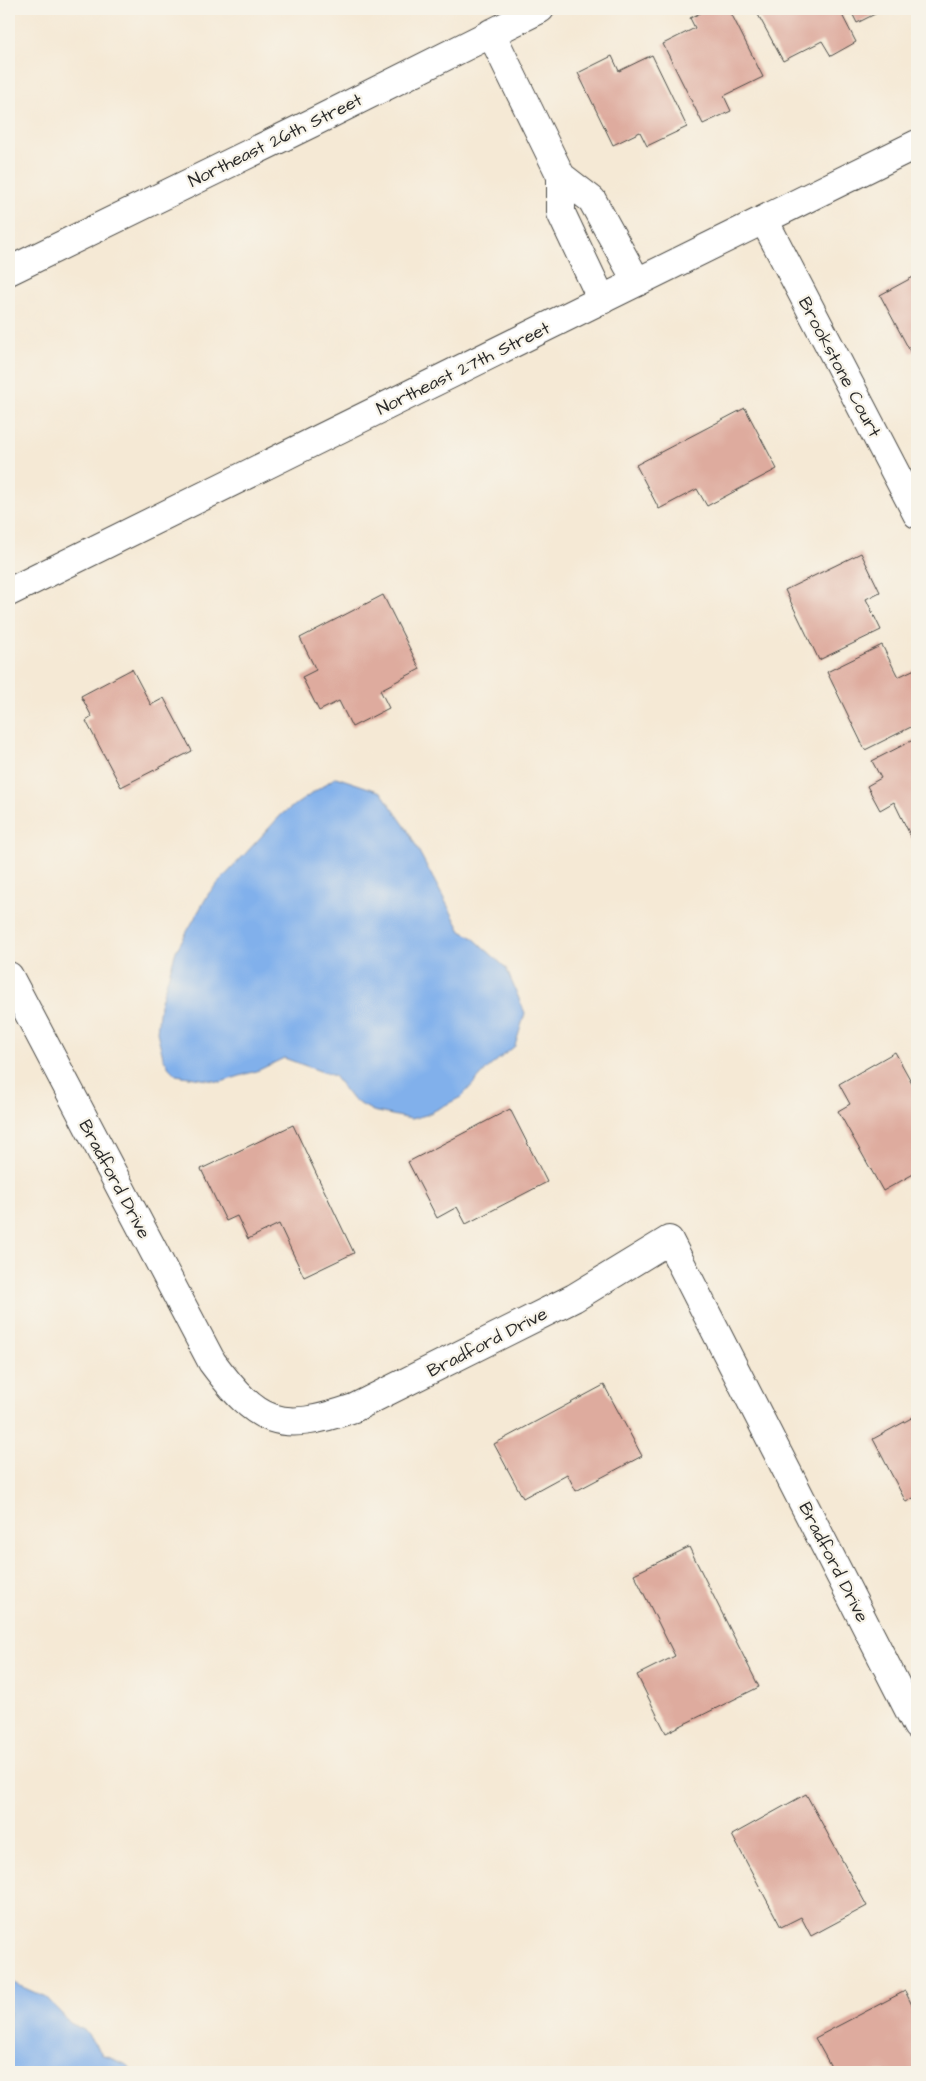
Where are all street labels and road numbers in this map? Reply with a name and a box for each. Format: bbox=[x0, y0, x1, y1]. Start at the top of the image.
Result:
street label: Northeast 26th Street bbox=[184, 87, 367, 193]
street label: Brookstone Court bbox=[792, 293, 887, 442]
street label: Northeast 27th Street bbox=[372, 315, 555, 421]
street label: Bradford Drive bbox=[73, 1115, 157, 1243]
street label: Bradford Drive bbox=[423, 1301, 552, 1383]
street label: Bradford Drive bbox=[793, 1498, 875, 1627]

